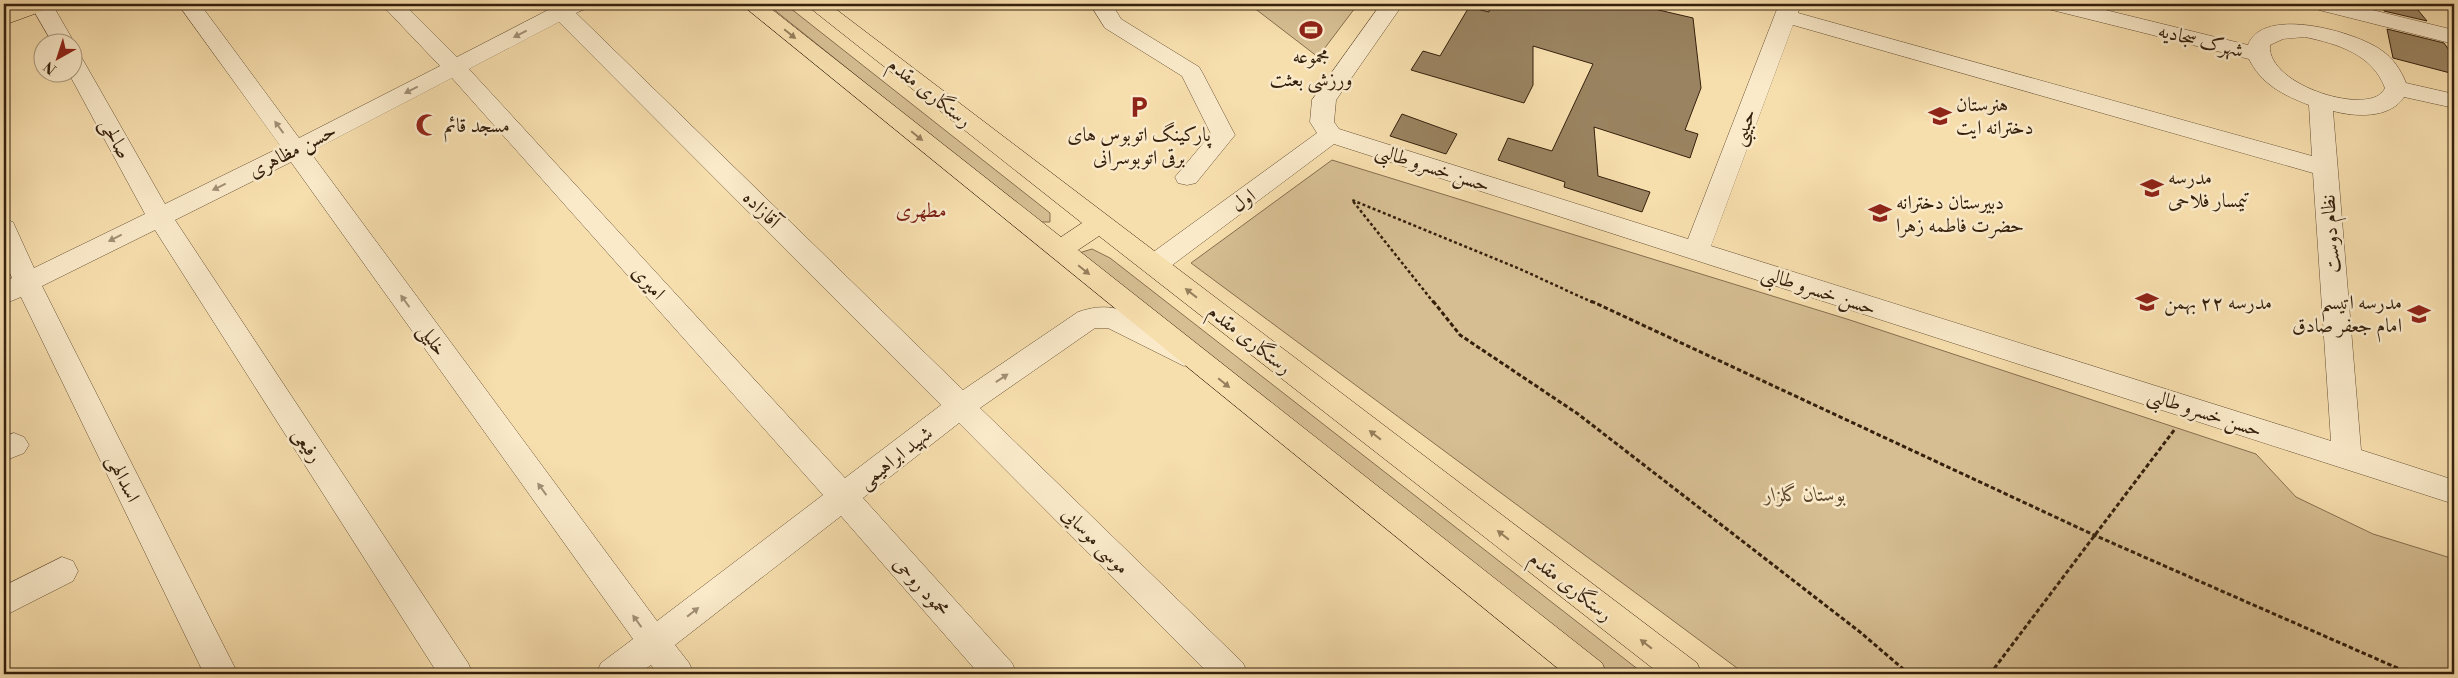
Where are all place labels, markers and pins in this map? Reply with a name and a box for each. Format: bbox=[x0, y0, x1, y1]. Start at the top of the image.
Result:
sports icon: مجموعه ورزشی بعثت bbox=[1298, 17, 1324, 43]
place label: مجموعه ورزشی بعثت bbox=[1269, 45, 1353, 94]
place label: هنرستان دخترانه ایت bbox=[1956, 93, 2034, 141]
parking icon: پارکینگ اتوبوس های برقی اتوبوسرانی bbox=[1126, 94, 1152, 120]
school or university icon: هنرستان دخترانه ایت bbox=[1927, 103, 1953, 129]
mosque icon: مسجد قائم bbox=[414, 112, 440, 138]
place label: مسجد قائم bbox=[444, 114, 510, 143]
place label: پارکینگ اتوبوس های برقی اتوبوسرانی bbox=[1067, 121, 1212, 171]
place label: مدرسه تیمسار فلاحی bbox=[2168, 166, 2250, 214]
school or university icon: مدرسه تیمسار فلاحی bbox=[2139, 175, 2165, 201]
place label: دبیرستان دخترانه حضرت فاطمه زهرا bbox=[1896, 191, 2024, 239]
school or university icon: دبیرستان دخترانه حضرت فاطمه زهرا bbox=[1867, 200, 1893, 226]
school or university icon: مدرسه ۲۲ بهمن bbox=[2134, 289, 2160, 315]
place label: مدرسه ۲۲ بهمن bbox=[2164, 291, 2272, 316]
place label: مدرسه اتیسم امام جعفر صادق bbox=[2292, 291, 2402, 343]
school or university icon: مدرسه اتیسم امام جعفر صادق bbox=[2406, 301, 2432, 327]

